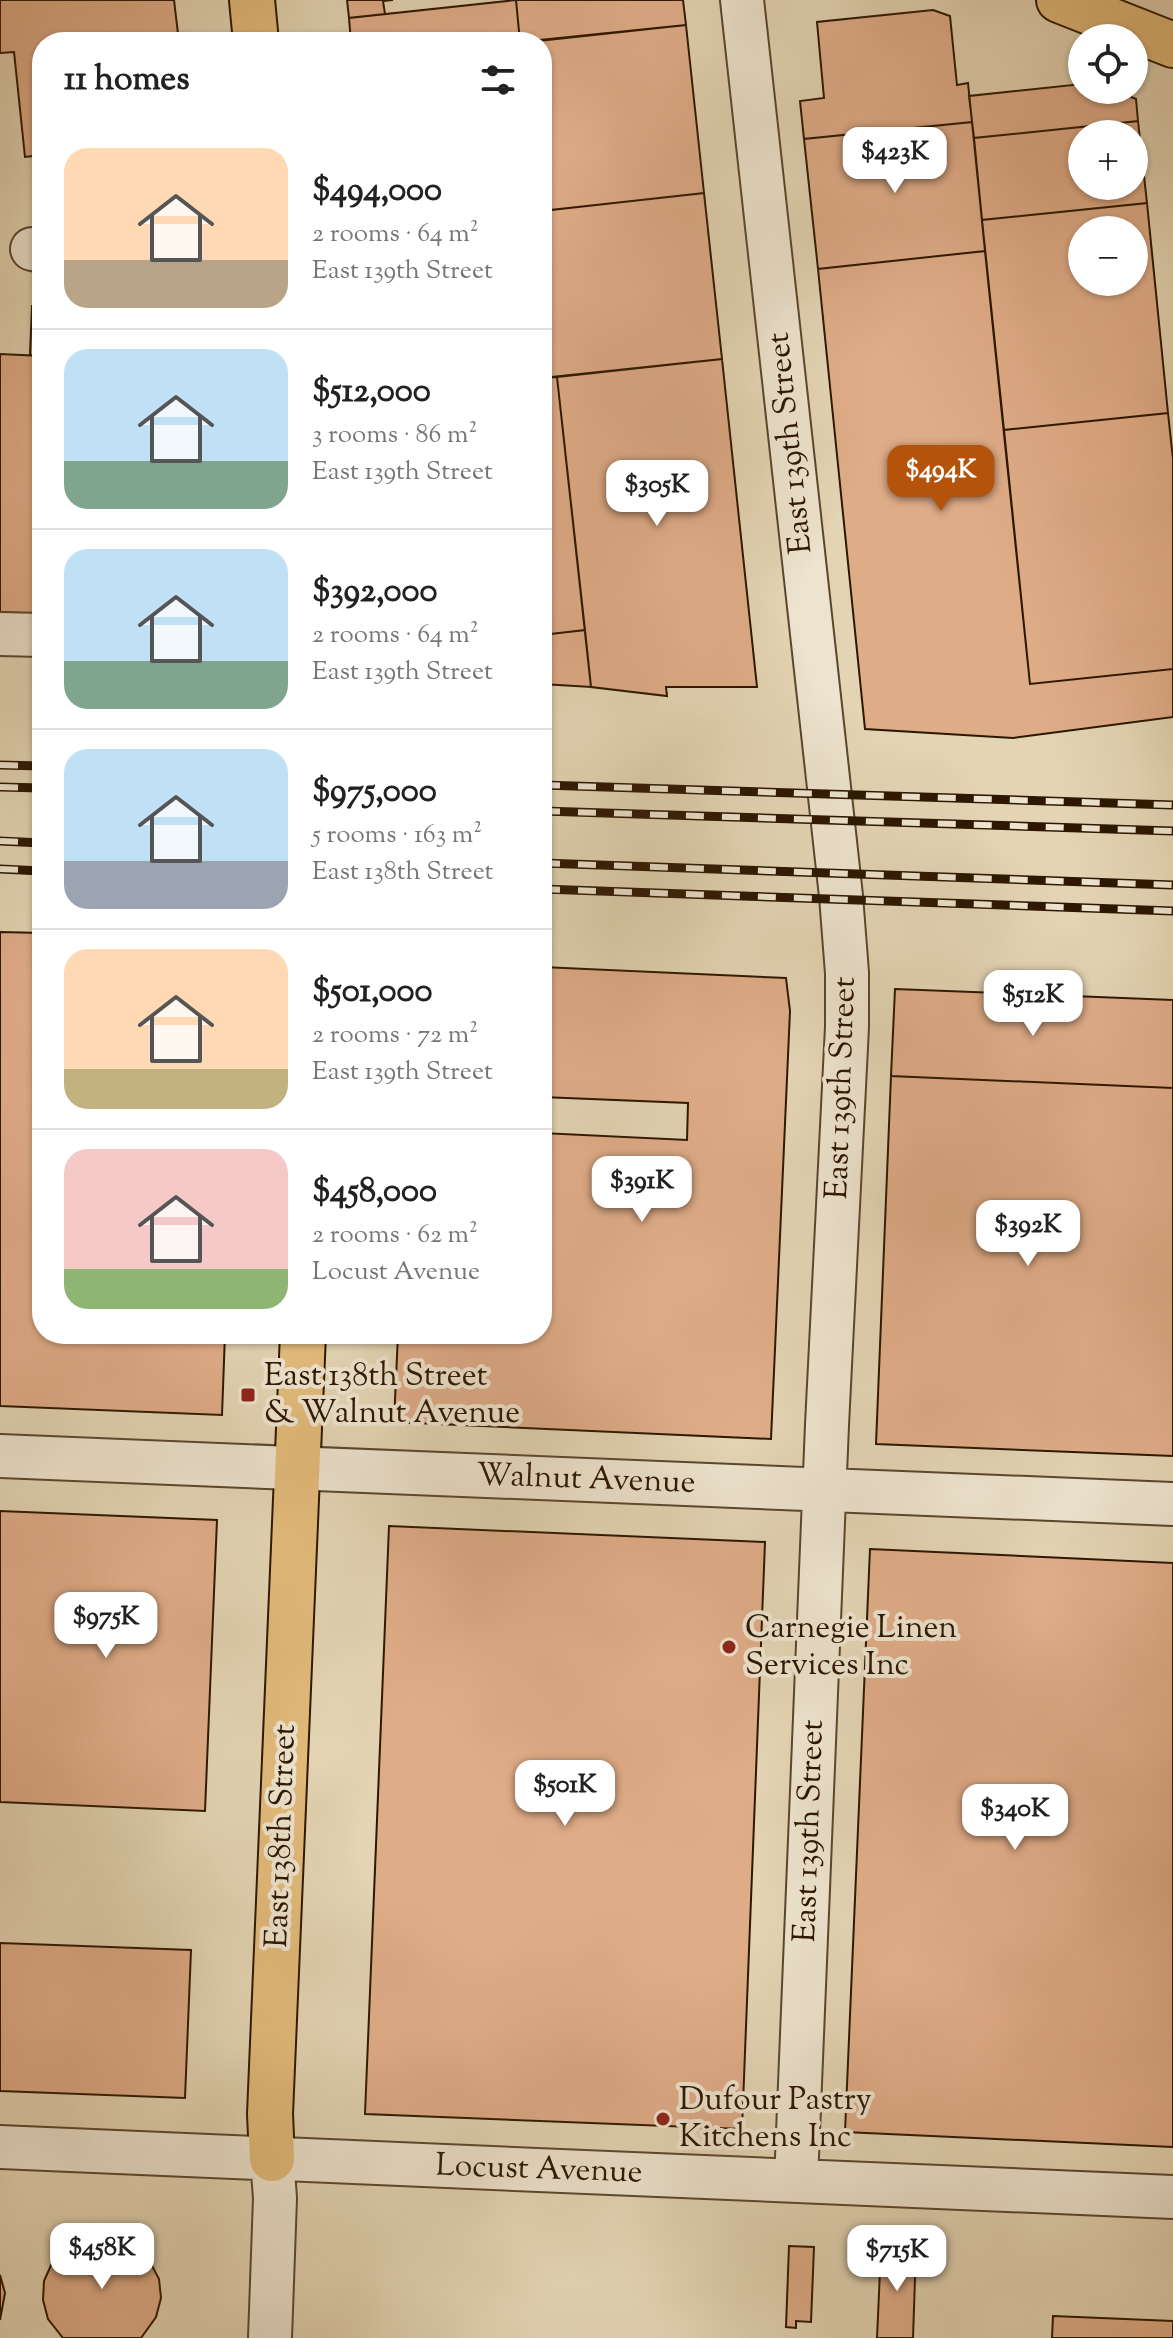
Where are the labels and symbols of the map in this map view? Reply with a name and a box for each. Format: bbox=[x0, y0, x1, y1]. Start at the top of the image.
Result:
pin: $423K bbox=[839, 127, 951, 195]
street label: East 139th Street bbox=[756, 330, 826, 556]
pin: $494K bbox=[885, 445, 997, 513]
pin: $305K bbox=[601, 460, 713, 528]
pin: $512K bbox=[977, 970, 1089, 1038]
street label: East 139th Street bbox=[815, 976, 869, 1200]
pin: $391K bbox=[586, 1156, 698, 1224]
pin: $392K bbox=[972, 1200, 1084, 1268]
place label: East 138th Street & Walnut Avenue bbox=[264, 1354, 520, 1437]
marker: East 138th Street & Walnut Avenue bbox=[239, 1386, 257, 1404]
street label: Walnut Avenue bbox=[476, 1453, 696, 1507]
pin: $975K bbox=[50, 1592, 162, 1660]
place label: Carnegie Linen Services Inc bbox=[745, 1606, 957, 1689]
marker: Carnegie Linen Services Inc bbox=[720, 1638, 738, 1656]
street label: East 139th Street bbox=[783, 1719, 837, 1943]
street label: East 138th Street bbox=[255, 1724, 309, 1948]
pin: $501K bbox=[509, 1760, 621, 1828]
pin: $340K bbox=[959, 1784, 1071, 1852]
place label: Dufour Pastry Kitchens Inc bbox=[679, 2078, 872, 2161]
marker: Dufour Pastry Kitchens Inc bbox=[654, 2110, 672, 2128]
street label: Locust Avenue bbox=[435, 2143, 643, 2197]
pin: $458K bbox=[46, 2223, 158, 2291]
pin: $715K bbox=[841, 2225, 953, 2293]

